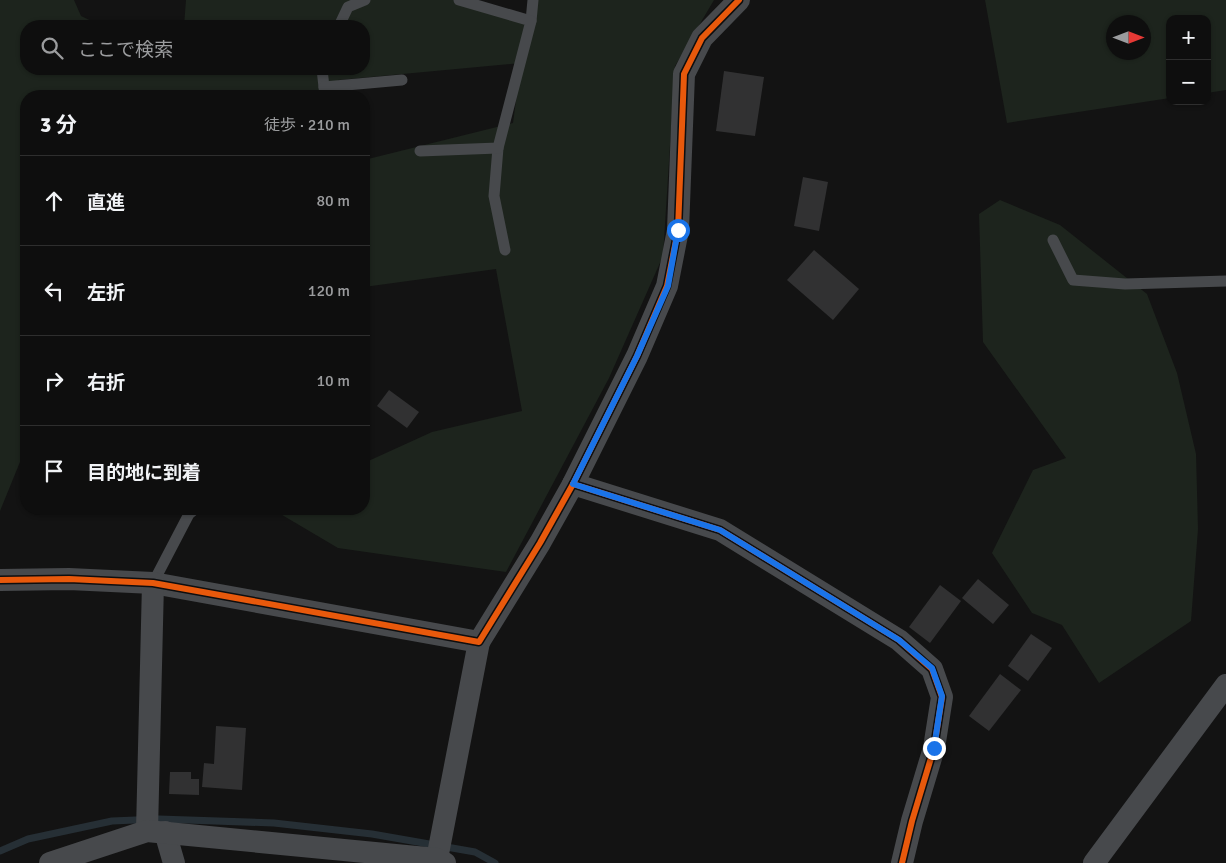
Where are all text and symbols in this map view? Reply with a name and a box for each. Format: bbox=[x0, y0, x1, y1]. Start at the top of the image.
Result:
north arrow bbox=[1106, 15, 1151, 60]
map controls bbox=[1166, 15, 1211, 105]
button: + bbox=[1166, 15, 1211, 60]
search box bbox=[20, 20, 370, 75]
icon: search bbox=[38, 34, 66, 62]
text: ここで検索 bbox=[78, 38, 173, 62]
button: − bbox=[1166, 60, 1211, 105]
text: 3 分 bbox=[40, 112, 77, 138]
text: 徒歩 · 210 m bbox=[264, 115, 350, 135]
icon: ahead bbox=[40, 187, 68, 215]
text: 直進 bbox=[87, 191, 125, 215]
text: 80 m bbox=[316, 191, 350, 211]
route start bbox=[667, 219, 690, 242]
icon: left bbox=[40, 277, 68, 305]
text: 左折 bbox=[87, 281, 125, 305]
text: 120 m bbox=[308, 281, 350, 301]
icon: right bbox=[40, 367, 68, 395]
text: 右折 bbox=[87, 371, 125, 395]
text: 10 m bbox=[316, 371, 350, 391]
icon: arrive bbox=[40, 457, 68, 485]
text: 目的地に到着 bbox=[87, 461, 201, 485]
route end bbox=[923, 737, 946, 760]

